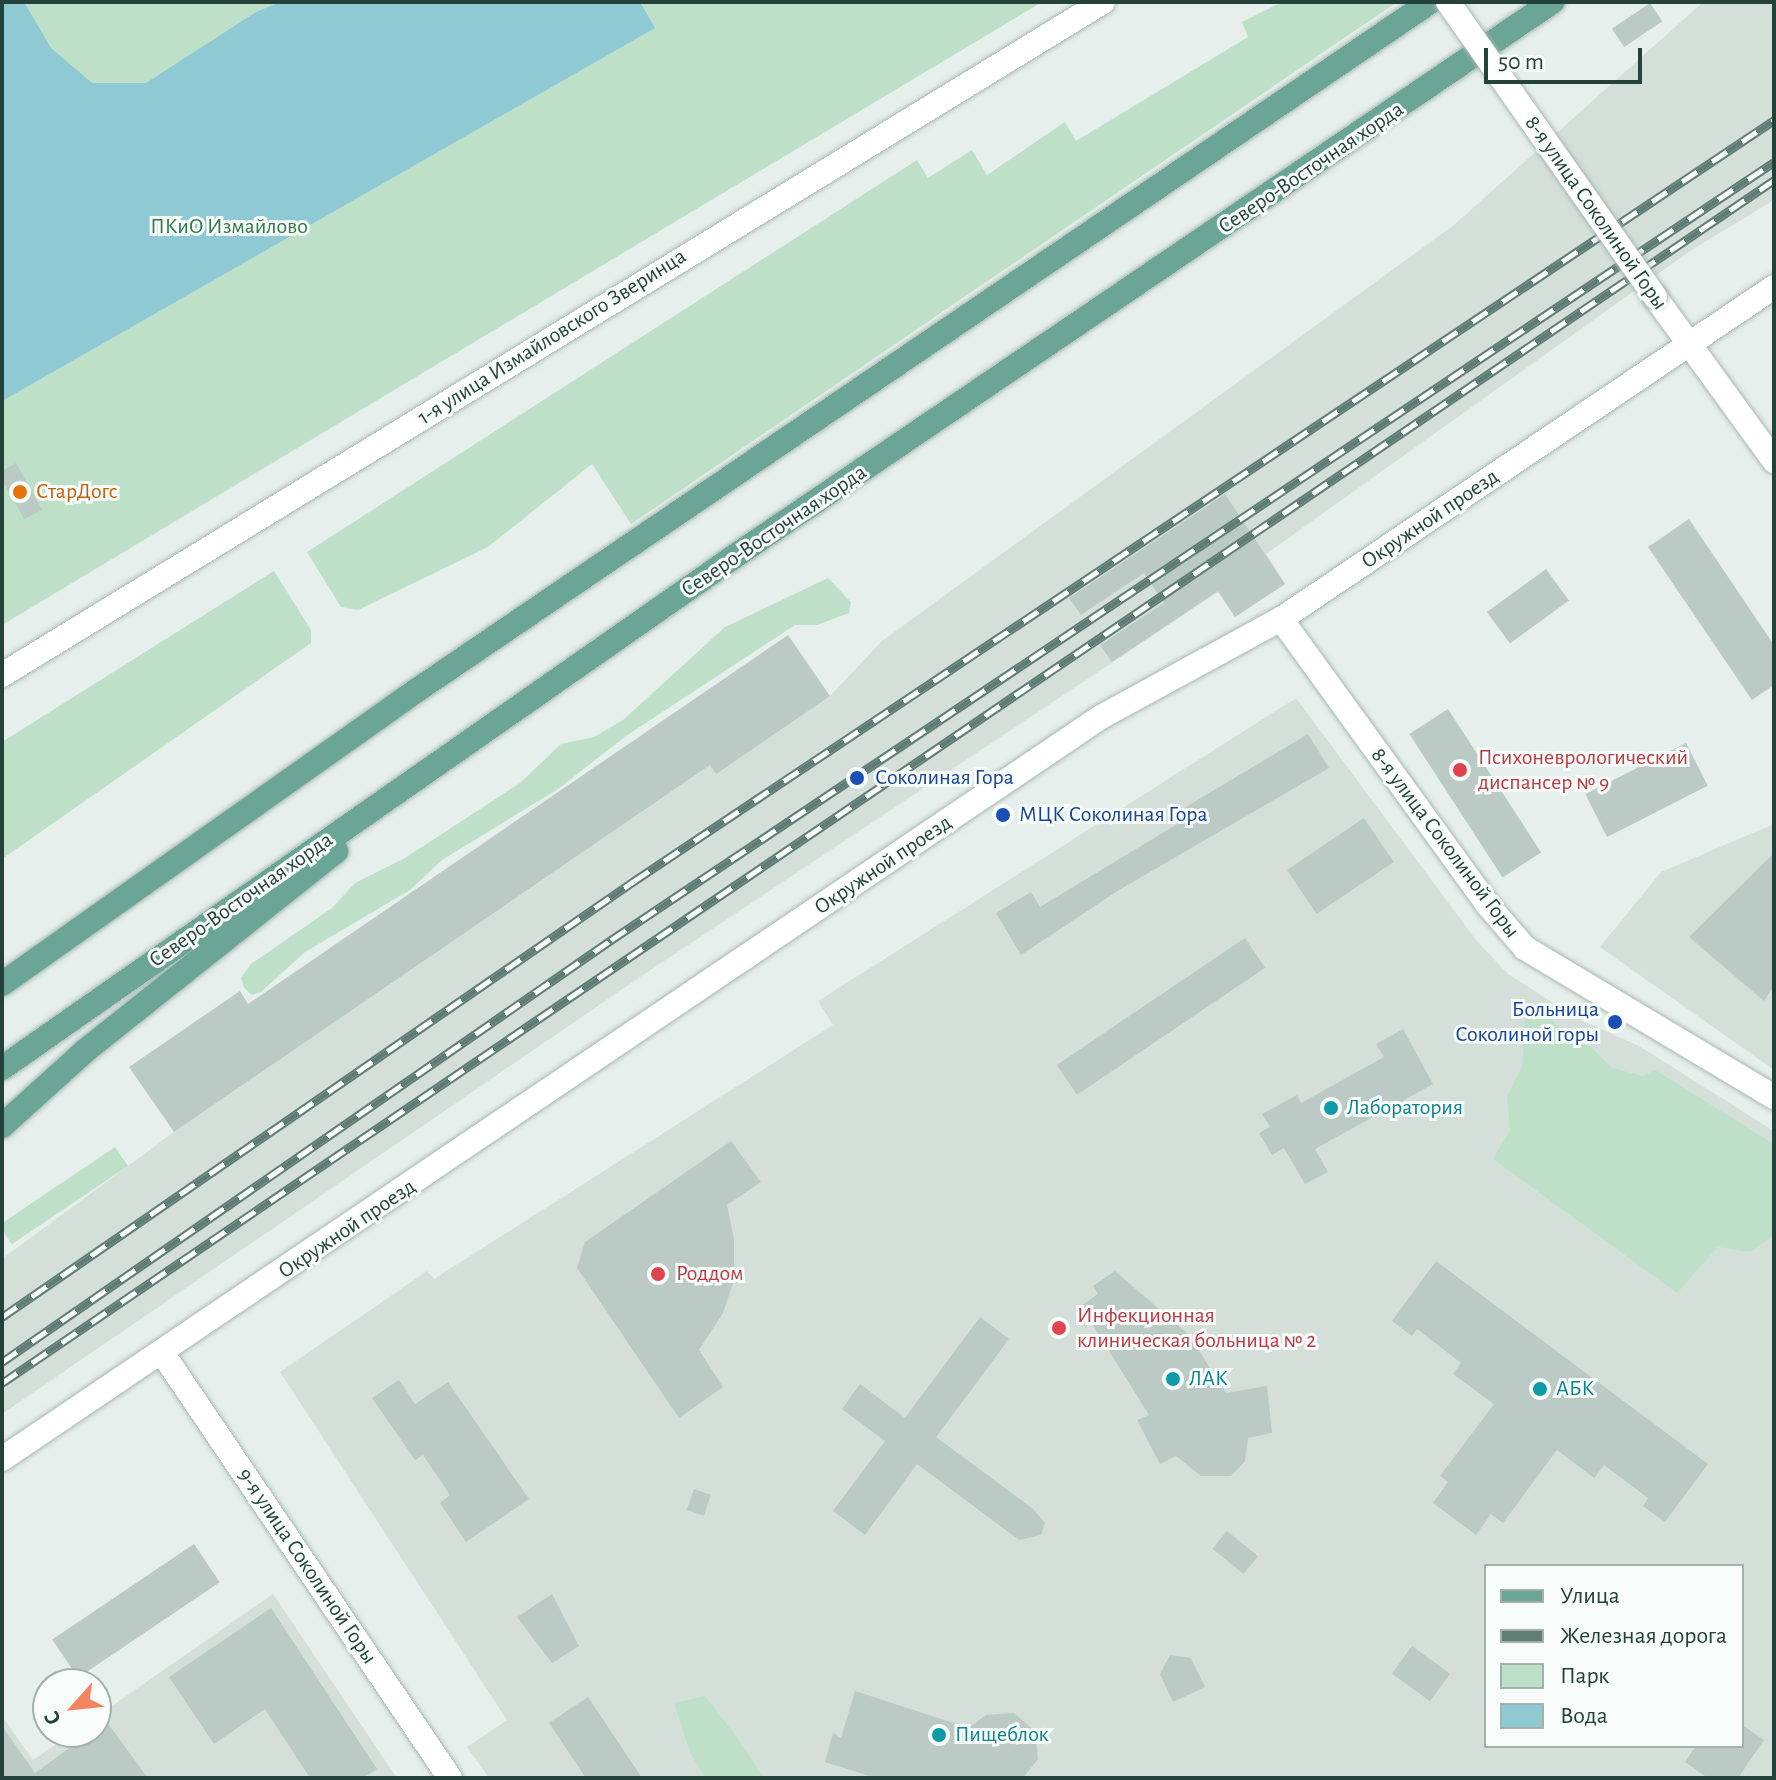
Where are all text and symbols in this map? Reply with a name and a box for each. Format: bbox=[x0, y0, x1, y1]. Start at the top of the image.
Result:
scale bar bbox=[1488, 32, 1646, 82]
text: 50 m bbox=[1498, 50, 1544, 74]
street label: Северо-Восточная хорда bbox=[1213, 96, 1409, 240]
street label: 8-я улица Соколиной Горы bbox=[1519, 111, 1673, 315]
park label: ПКиО Измайлово bbox=[150, 214, 308, 240]
street label: 1-я улица Измайловского Зверинца bbox=[413, 243, 691, 431]
street label: Северо-Восточная хорда bbox=[676, 459, 872, 603]
street label: Окружной проезд bbox=[1356, 463, 1504, 575]
place label: СтарДогс bbox=[36, 479, 118, 505]
marker: СтарДогс bbox=[11, 483, 29, 501]
street label: 8-я улица Соколиной Горы bbox=[1365, 743, 1525, 943]
place label: Психоневрологический диспансер № 9 bbox=[1478, 744, 1688, 796]
marker: Психоневрологический диспансер № 9 bbox=[1449, 759, 1471, 781]
place label: Соколиная Гора bbox=[875, 765, 1014, 791]
marker: Соколиная Гора bbox=[846, 767, 868, 789]
place label: МЦК Соколиная Гора bbox=[1019, 802, 1208, 828]
marker: МЦК Соколиная Гора bbox=[994, 806, 1012, 824]
street label: Окружной проезд bbox=[809, 809, 957, 921]
street label: Северо-Восточная хорда bbox=[144, 827, 338, 973]
place label: Больница Соколиной горы bbox=[1455, 996, 1599, 1048]
marker: Больница Соколиной горы bbox=[1606, 1013, 1624, 1031]
place label: Лаборатория bbox=[1347, 1095, 1463, 1121]
marker: Лаборатория bbox=[1322, 1099, 1340, 1117]
street label: Окружной проезд bbox=[273, 1173, 421, 1285]
place label: Роддом bbox=[676, 1261, 743, 1287]
marker: Роддом bbox=[647, 1263, 669, 1285]
place label: Инфекционная клиническая больница № 2 bbox=[1077, 1302, 1316, 1354]
marker: Инфекционная клиническая больница № 2 bbox=[1048, 1317, 1070, 1339]
place label: ЛАК bbox=[1189, 1366, 1228, 1392]
marker: ЛАК bbox=[1164, 1370, 1182, 1388]
place label: АБК bbox=[1556, 1376, 1594, 1402]
marker: АБК bbox=[1531, 1380, 1549, 1398]
street label: 9-я улица Соколиной Горы bbox=[232, 1463, 382, 1669]
legend bbox=[1484, 1564, 1744, 1748]
text: Улица bbox=[1560, 1584, 1620, 1608]
text: Железная дорога bbox=[1560, 1624, 1727, 1648]
text: Парк bbox=[1560, 1664, 1609, 1688]
north arrow bbox=[32, 1668, 112, 1748]
text: Вода bbox=[1560, 1704, 1608, 1728]
text: С bbox=[40, 1708, 65, 1728]
place label: Пищеблок bbox=[955, 1722, 1049, 1748]
marker: Пищеблок bbox=[930, 1726, 948, 1744]

